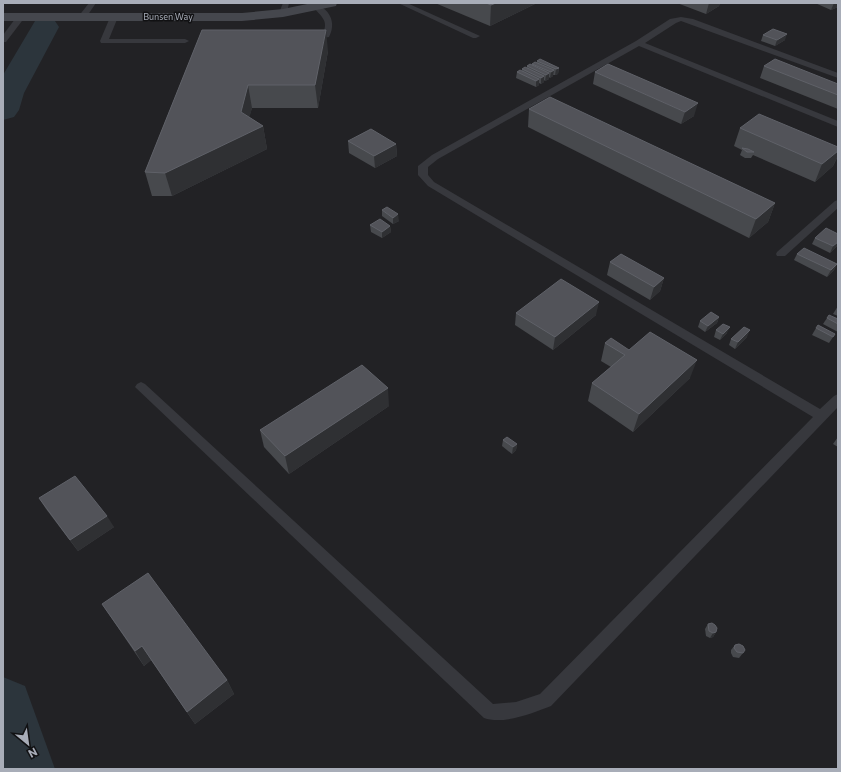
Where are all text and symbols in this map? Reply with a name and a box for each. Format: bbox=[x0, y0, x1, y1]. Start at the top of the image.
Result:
street label: Bunsen Way bbox=[143, 11, 193, 22]
north arrow bbox=[8, 724, 48, 764]
text: N bbox=[26, 745, 40, 761]

